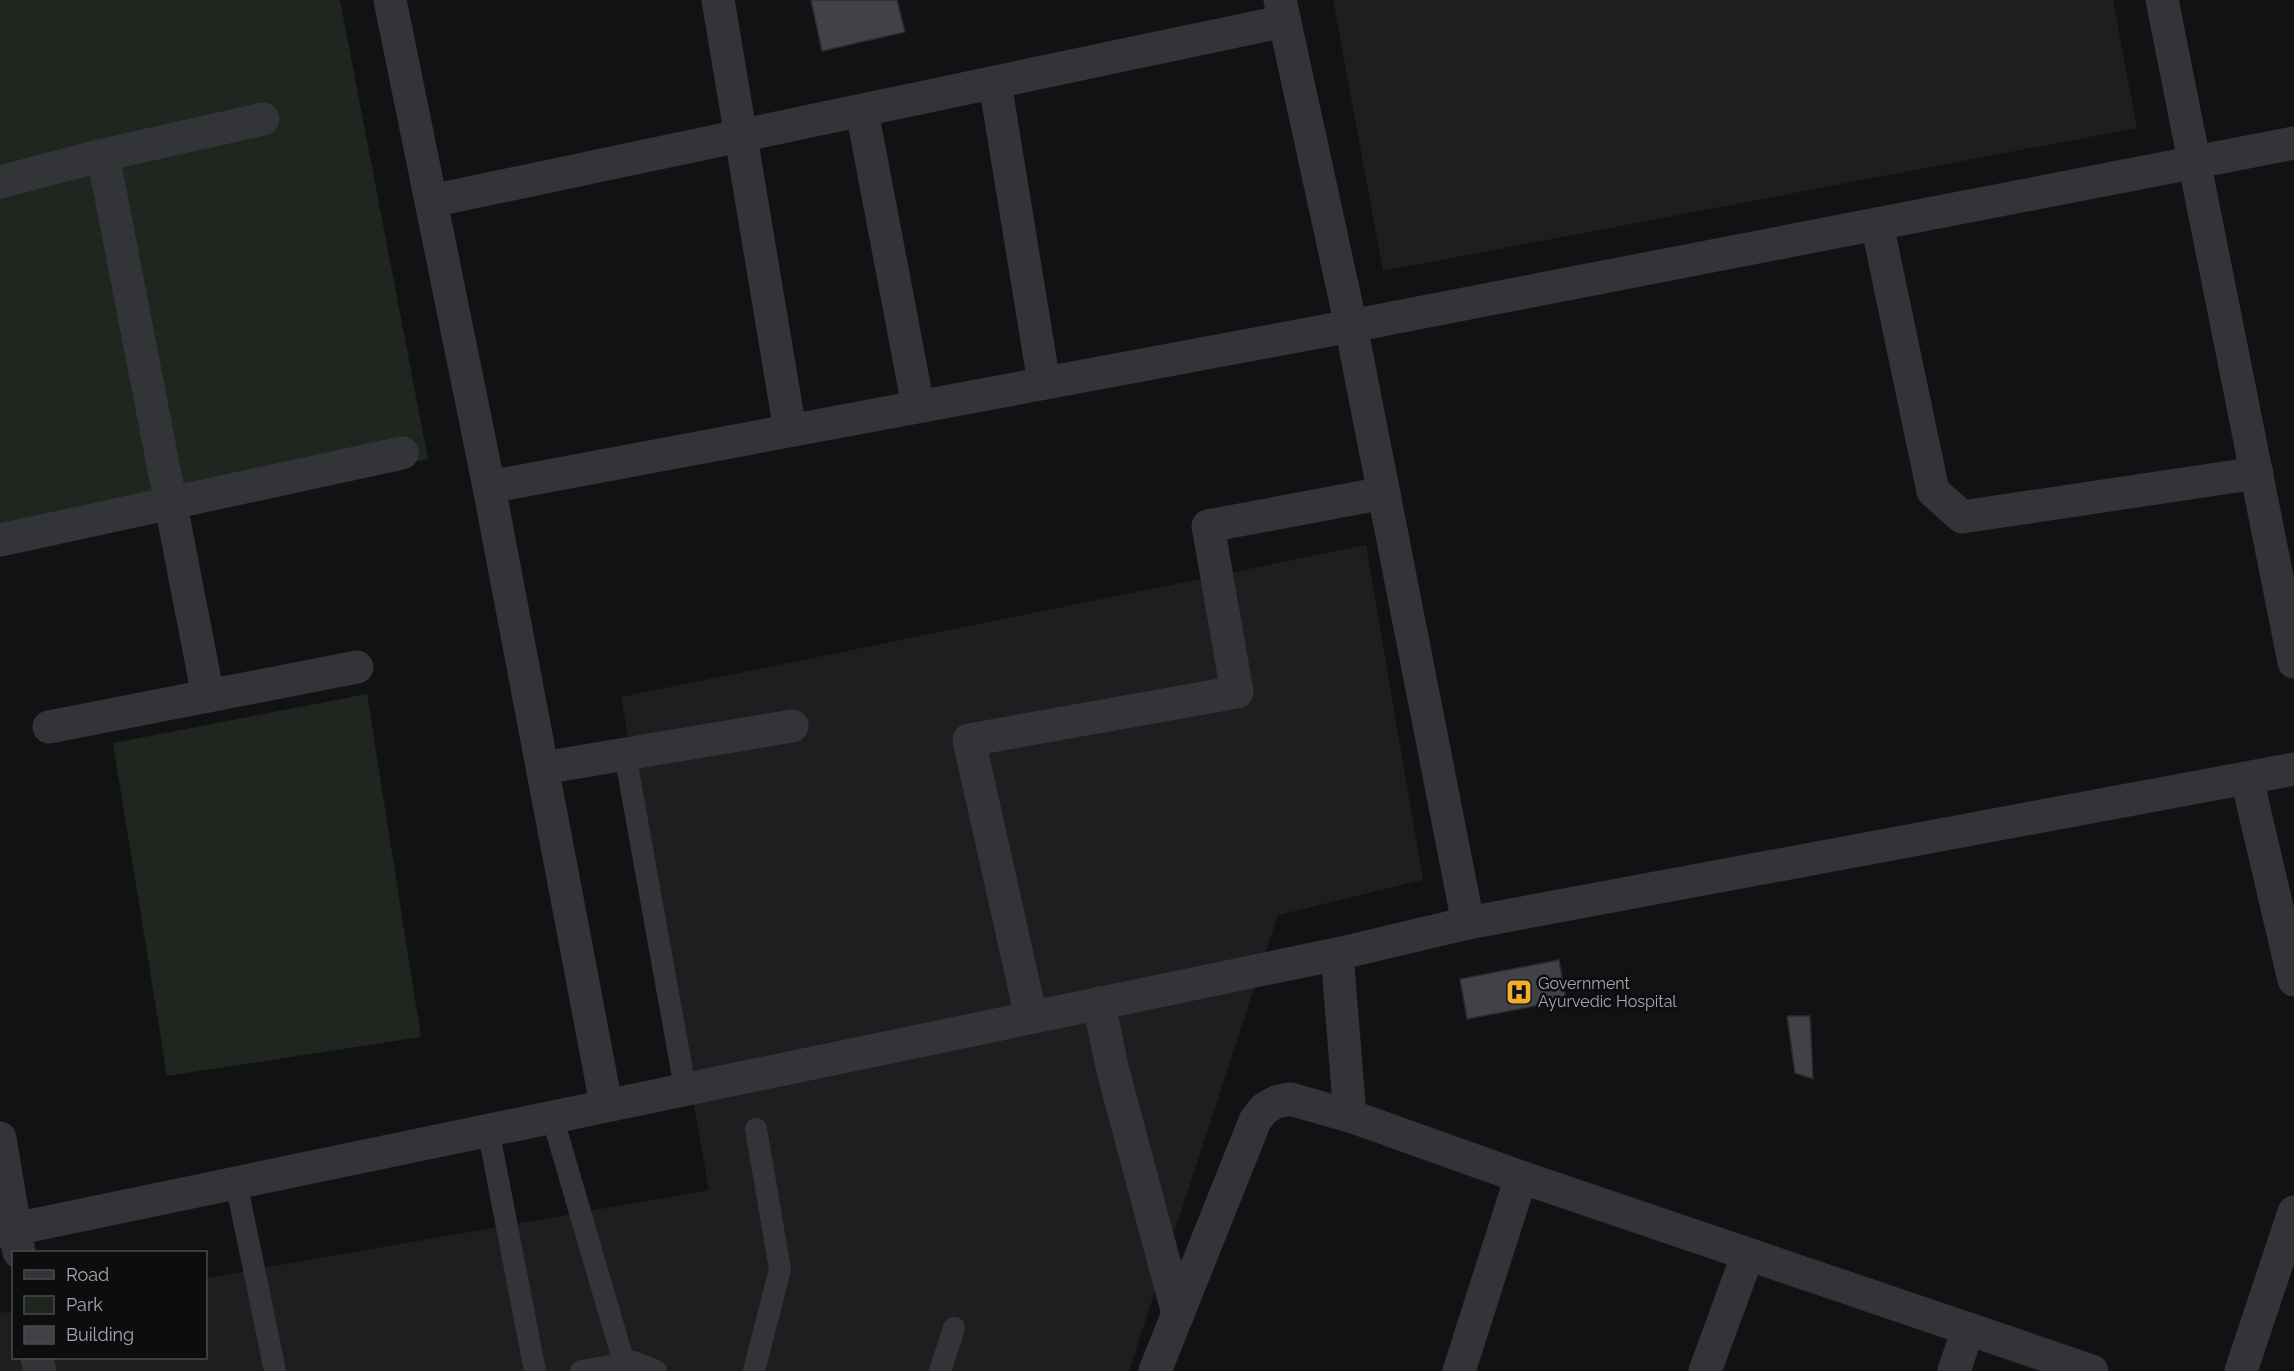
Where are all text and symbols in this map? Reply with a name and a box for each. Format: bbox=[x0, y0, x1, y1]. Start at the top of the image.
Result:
place label: Government Ayurvedic Hospital bbox=[1538, 974, 1677, 1011]
hospital icon: Government Ayurvedic Hospital bbox=[1504, 977, 1534, 1007]
legend bbox=[12, 1251, 207, 1359]
text: Road bbox=[66, 1264, 109, 1285]
text: Park bbox=[66, 1294, 103, 1315]
text: Building bbox=[66, 1324, 134, 1345]

